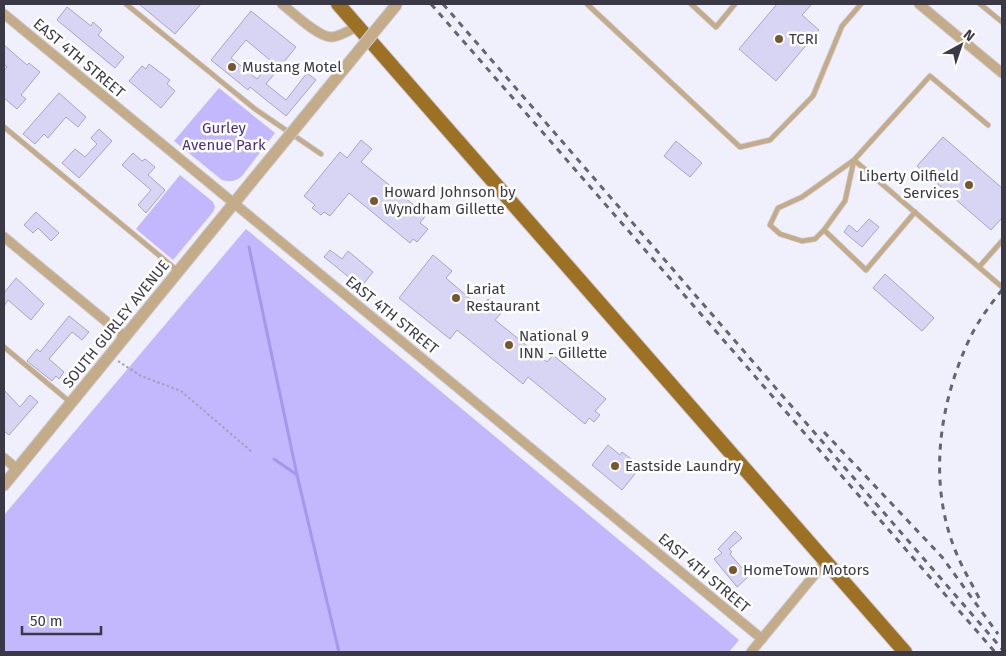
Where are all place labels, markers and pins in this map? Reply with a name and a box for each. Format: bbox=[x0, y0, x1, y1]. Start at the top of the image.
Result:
place label: TCRI bbox=[789, 30, 818, 48]
marker: TCRI bbox=[773, 33, 785, 45]
place label: Mustang Motel bbox=[242, 58, 342, 76]
marker: Mustang Motel bbox=[226, 61, 238, 73]
place label: Liberty Oilfield Services bbox=[859, 167, 959, 202]
marker: Liberty Oilfield Services bbox=[963, 179, 975, 191]
place label: Howard Johnson by Wyndham Gillette bbox=[384, 183, 516, 218]
marker: Howard Johnson by Wyndham Gillette bbox=[368, 195, 380, 207]
place label: Lariat Restaurant bbox=[466, 280, 540, 315]
marker: Lariat Restaurant bbox=[450, 292, 462, 304]
place label: National 9 INN - Gillette bbox=[519, 327, 607, 362]
marker: National 9 INN - Gillette bbox=[503, 339, 515, 351]
place label: Eastside Laundry bbox=[625, 457, 741, 475]
marker: Eastside Laundry bbox=[609, 460, 621, 472]
place label: HomeTown Motors bbox=[743, 561, 869, 579]
marker: HomeTown Motors bbox=[727, 564, 739, 576]

